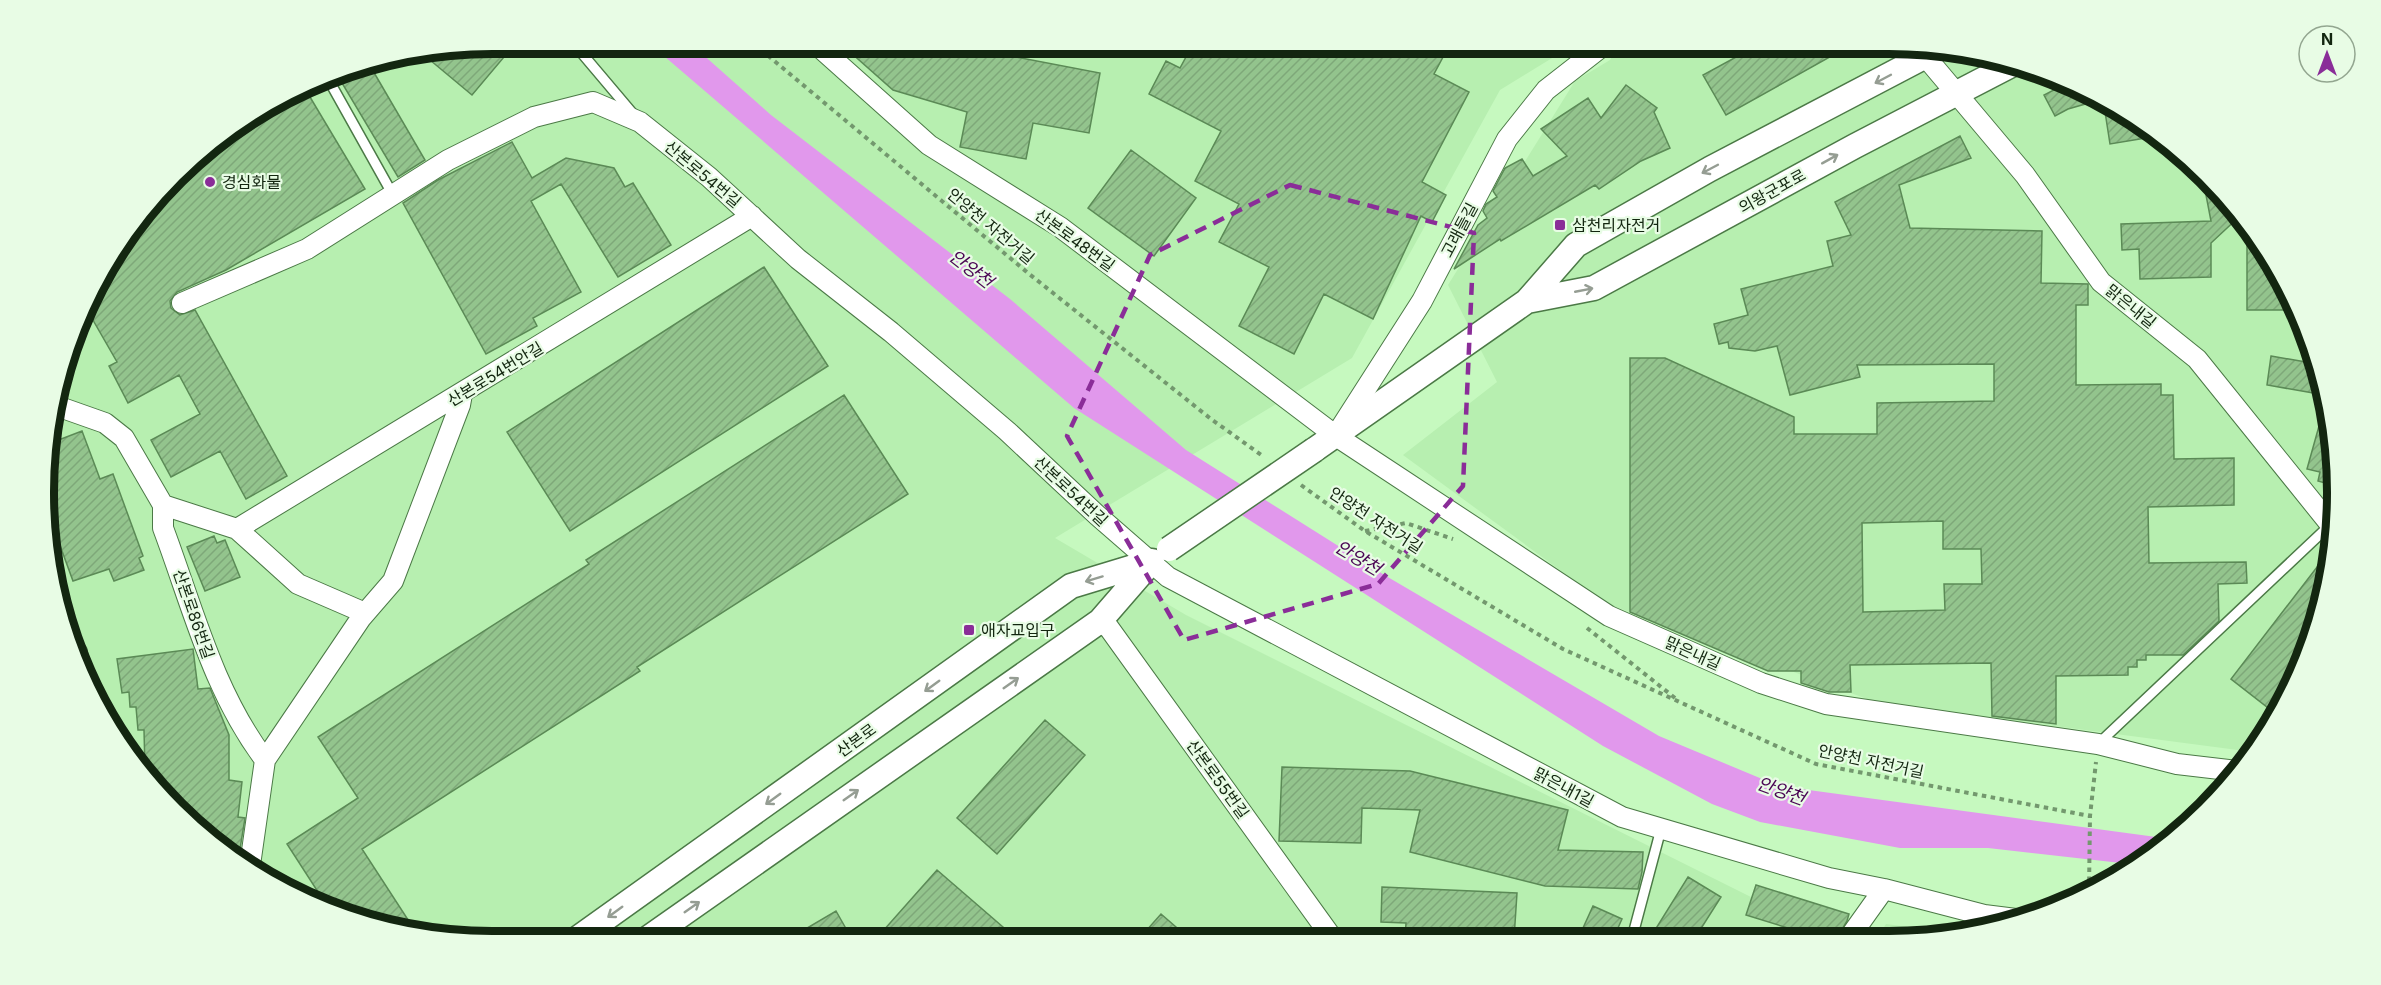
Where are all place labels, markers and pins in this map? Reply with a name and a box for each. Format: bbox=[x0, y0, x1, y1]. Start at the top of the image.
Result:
place label: 경심화물 bbox=[222, 172, 281, 192]
marker: 경심화물 bbox=[203, 175, 217, 189]
place label: 삼천리자전거 bbox=[1572, 215, 1660, 235]
marker: 삼천리자전거 bbox=[1553, 218, 1567, 232]
place label: 애자교입구 bbox=[981, 620, 1055, 640]
marker: 애자교입구 bbox=[962, 623, 976, 637]

